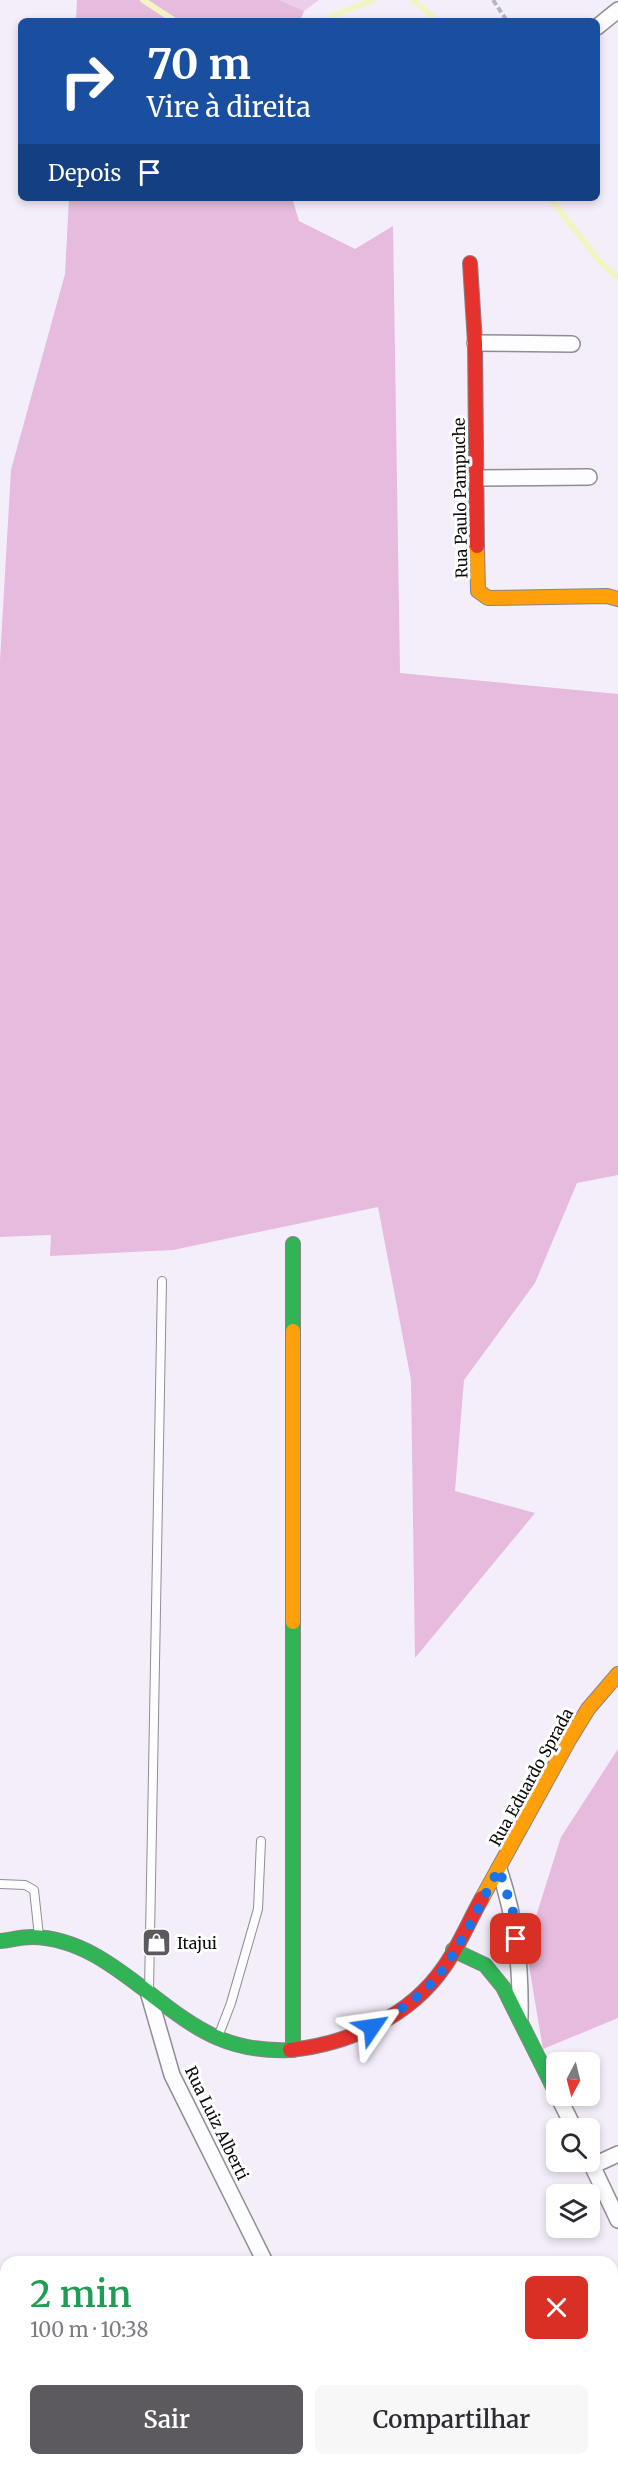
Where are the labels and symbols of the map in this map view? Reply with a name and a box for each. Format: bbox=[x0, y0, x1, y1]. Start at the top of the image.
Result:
street label: Rua Paulo Pampuche bbox=[449, 418, 471, 578]
street label: Rua Eduardo Sprada bbox=[485, 1704, 577, 1849]
pin bbox=[490, 1913, 541, 1964]
shop icon: Itajui bbox=[140, 1927, 172, 1959]
place label: Itajui bbox=[177, 1933, 217, 1953]
position arrow bbox=[340, 1995, 404, 2059]
north arrow bbox=[546, 2052, 600, 2106]
street label: Rua Luiz Alberti bbox=[181, 2063, 253, 2183]

